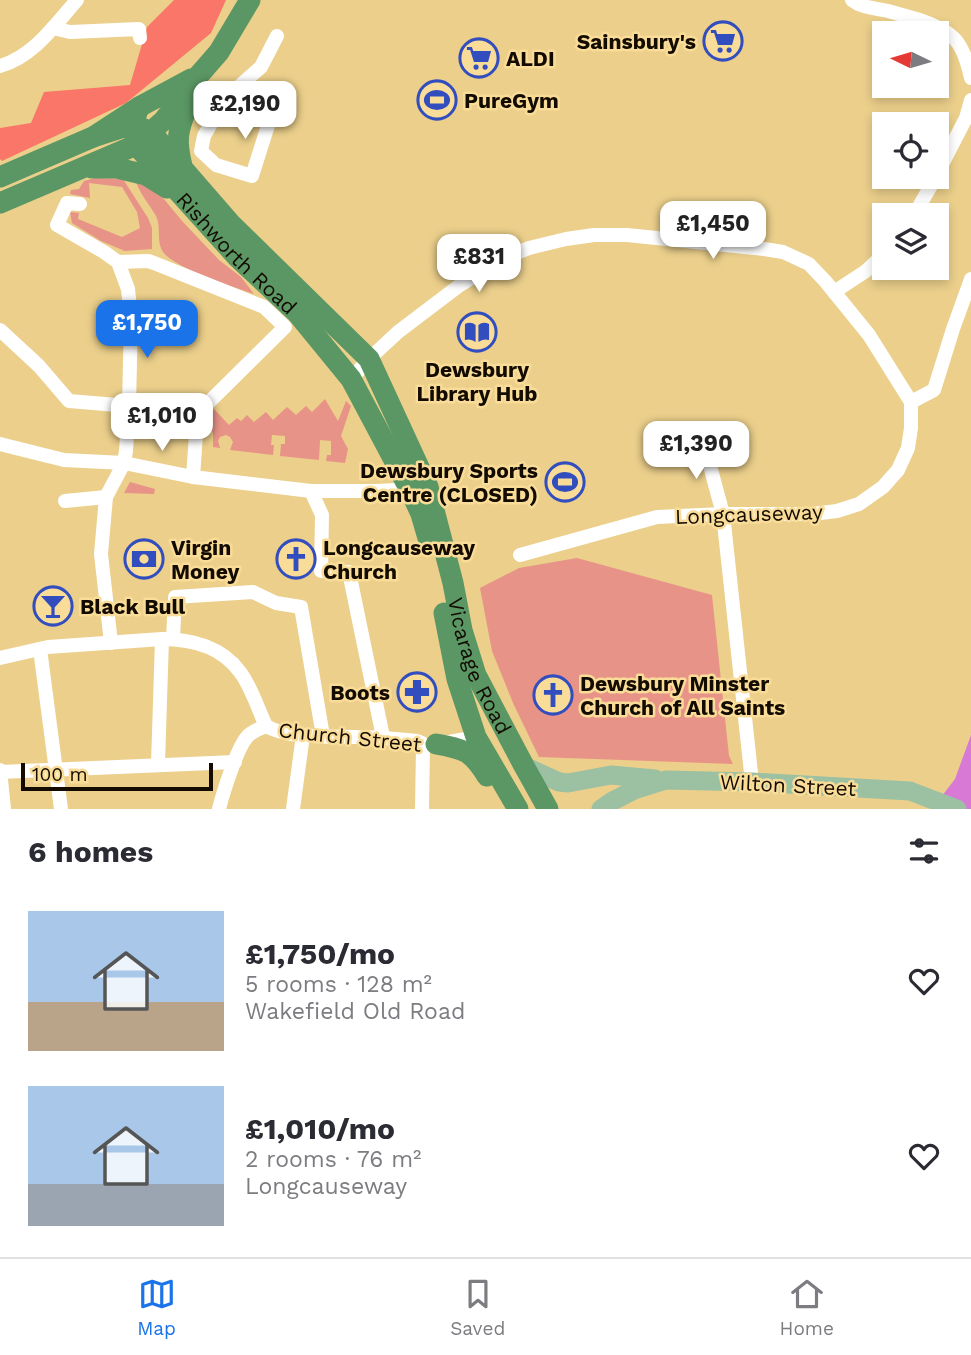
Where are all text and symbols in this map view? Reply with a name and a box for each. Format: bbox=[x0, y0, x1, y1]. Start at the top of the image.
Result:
supermarket icon: Sainsbury's bbox=[702, 20, 744, 62]
north arrow bbox=[872, 21, 948, 98]
map controls bbox=[872, 21, 949, 280]
place label: Sainsbury's bbox=[577, 29, 696, 54]
supermarket icon: ALDI bbox=[458, 37, 500, 79]
place label: ALDI bbox=[506, 46, 555, 71]
sports icon: PureGym bbox=[416, 79, 458, 121]
pin: £2,190 bbox=[188, 82, 302, 141]
place label: PureGym bbox=[464, 88, 559, 113]
text: £2,190 bbox=[209, 90, 281, 117]
button: locate bbox=[872, 112, 949, 189]
street label: Rishworth Road bbox=[172, 186, 302, 319]
pin: £1,450 bbox=[656, 202, 770, 261]
button: layers bbox=[872, 203, 949, 280]
text: £1,450 bbox=[676, 210, 750, 237]
pin: £831 bbox=[438, 234, 520, 294]
text: £831 bbox=[453, 243, 505, 270]
pin: £1,750 bbox=[90, 300, 204, 360]
text: £1,750 bbox=[112, 309, 182, 336]
library icon: Dewsbury Library Hub bbox=[456, 311, 498, 353]
place label: Dewsbury Library Hub bbox=[416, 357, 538, 406]
pin: £1,010 bbox=[105, 393, 219, 453]
text: £1,010 bbox=[127, 402, 197, 429]
pin: £1,390 bbox=[639, 421, 753, 481]
text: £1,390 bbox=[659, 430, 733, 457]
place label: Dewsbury Sports Centre (CLOSED) bbox=[360, 458, 538, 507]
sports icon: Dewsbury Sports Centre (CLOSED) bbox=[544, 461, 586, 503]
street label: Longcauseway bbox=[675, 499, 824, 529]
place label: Virgin Money bbox=[171, 535, 239, 584]
place label: Longcauseway Church bbox=[323, 535, 475, 584]
bank icon: Virgin Money bbox=[123, 538, 165, 580]
church icon: Longcauseway Church bbox=[275, 538, 317, 580]
bar icon: Black Bull bbox=[32, 585, 74, 627]
place label: Black Bull bbox=[80, 594, 185, 619]
street label: Vicarage Road bbox=[443, 595, 517, 738]
pharmacy icon: Boots bbox=[396, 671, 438, 713]
place label: Dewsbury Minster Church of All Saints bbox=[580, 671, 785, 720]
church icon: Dewsbury Minster Church of All Saints bbox=[532, 674, 574, 716]
place label: Boots bbox=[330, 680, 390, 705]
street label: Church Street bbox=[277, 717, 423, 757]
scale bar bbox=[21, 760, 214, 792]
text: 100 m bbox=[32, 763, 88, 786]
street label: Wilton Street bbox=[719, 769, 857, 801]
icon: filters bbox=[905, 832, 943, 870]
text: 6 homes bbox=[28, 834, 153, 869]
text: £1,750/mo bbox=[245, 936, 395, 971]
icon: home bbox=[84, 939, 168, 1023]
icon: heart bbox=[905, 962, 943, 1000]
text: 5 rooms · 128 m² bbox=[245, 971, 432, 998]
text: Wakefield Old Road bbox=[245, 998, 465, 1025]
text: £1,010/mo bbox=[245, 1111, 395, 1146]
icon: home bbox=[84, 1114, 168, 1198]
icon: heart bbox=[905, 1137, 943, 1175]
text: 2 rooms · 76 m² bbox=[245, 1146, 421, 1173]
text: Longcauseway bbox=[245, 1173, 407, 1200]
tab: Map bbox=[137, 1275, 176, 1340]
tab: Saved bbox=[450, 1275, 505, 1340]
tab: Home bbox=[780, 1275, 834, 1340]

